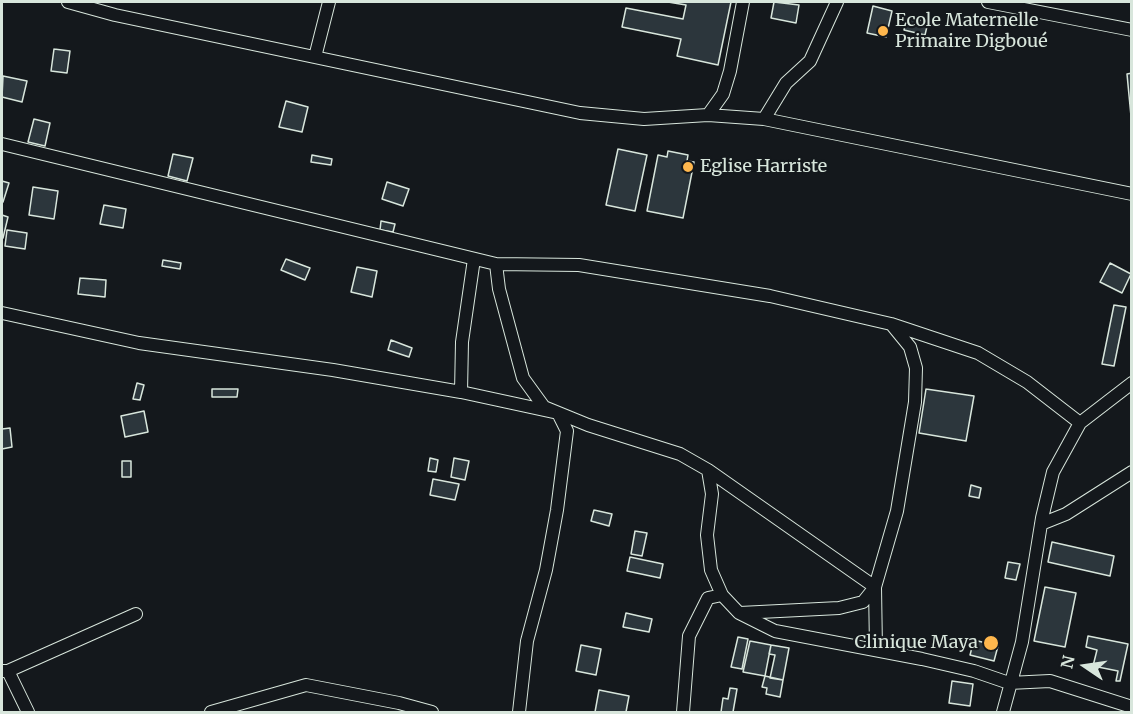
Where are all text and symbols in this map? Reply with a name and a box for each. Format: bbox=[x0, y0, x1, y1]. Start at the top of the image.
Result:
place label: Ecole Maternelle Primaire Digboué bbox=[895, 10, 1048, 52]
marker: Ecole Maternelle Primaire Digboué bbox=[876, 24, 890, 38]
place label: Eglise Harriste bbox=[700, 156, 827, 178]
marker: Eglise Harriste bbox=[681, 160, 695, 174]
place label: Clinique Maya bbox=[855, 632, 978, 654]
marker: Clinique Maya bbox=[982, 634, 1000, 652]
north arrow bbox=[1055, 636, 1115, 696]
text: N bbox=[1056, 654, 1079, 670]

